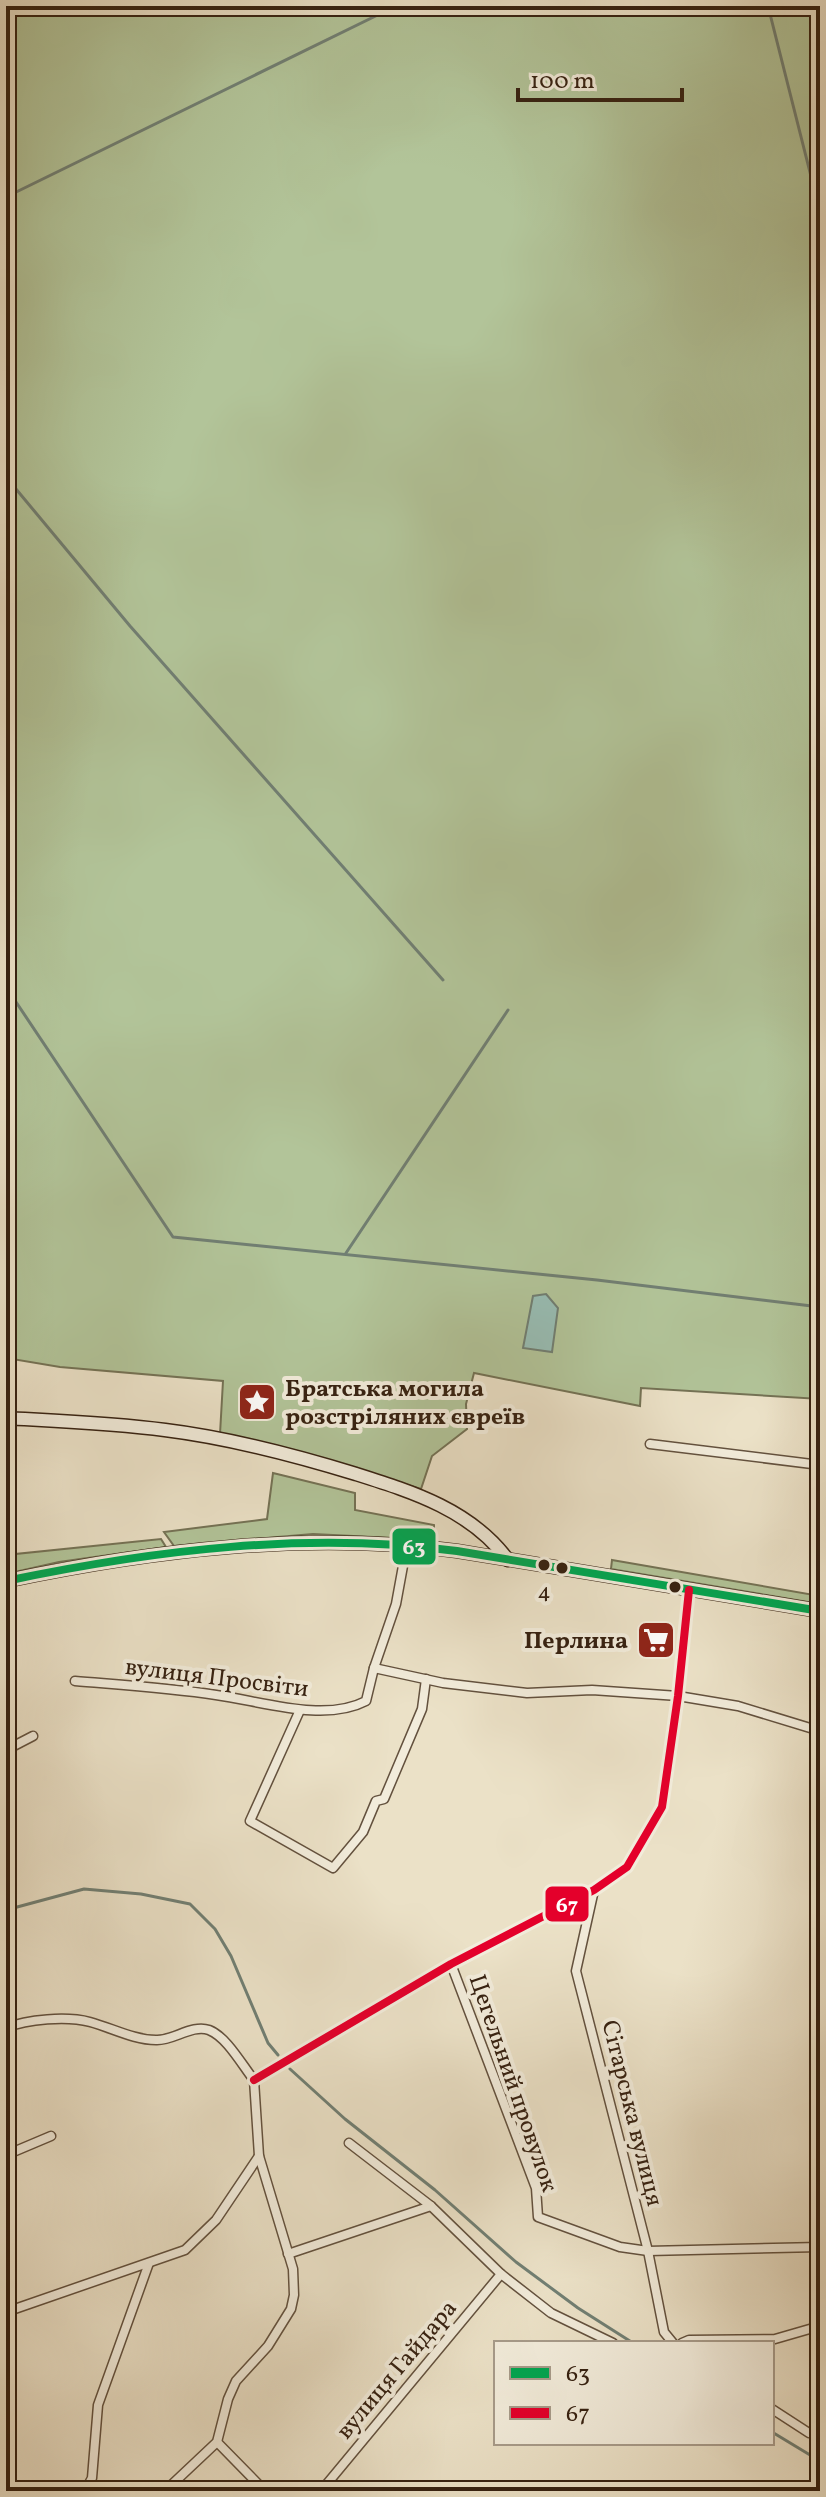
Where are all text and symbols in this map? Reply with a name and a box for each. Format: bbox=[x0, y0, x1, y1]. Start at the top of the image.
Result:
scale bar bbox=[518, 52, 682, 102]
text: 100 m bbox=[530, 65, 595, 99]
place label: Братська могила розстріляних євреїв bbox=[285, 1373, 525, 1435]
place icon: Братська могила розстріляних євреїв bbox=[236, 1381, 278, 1423]
line badge: 63 bbox=[391, 1527, 437, 1566]
text: 63 bbox=[402, 1533, 426, 1564]
marker: 4 bbox=[536, 1557, 552, 1573]
unlabelled marker bbox=[554, 1560, 570, 1576]
place label: 4 bbox=[537, 1577, 551, 1608]
unlabelled marker bbox=[667, 1579, 683, 1595]
supermarket icon: Перлина bbox=[635, 1619, 677, 1661]
place label: Перлина bbox=[524, 1625, 628, 1659]
street label: вулиця Просвіти bbox=[123, 1651, 310, 1707]
line badge: 67 bbox=[544, 1885, 590, 1923]
text: 67 bbox=[556, 1891, 578, 1922]
street label: Цегельний провулок bbox=[459, 1970, 565, 2197]
street label: Сітарська вулиця bbox=[592, 2017, 671, 2210]
street label: вулиця Гайдара bbox=[329, 2293, 466, 2447]
legend bbox=[494, 2341, 774, 2445]
text: 63 bbox=[566, 2358, 590, 2392]
text: 67 bbox=[566, 2398, 590, 2432]

